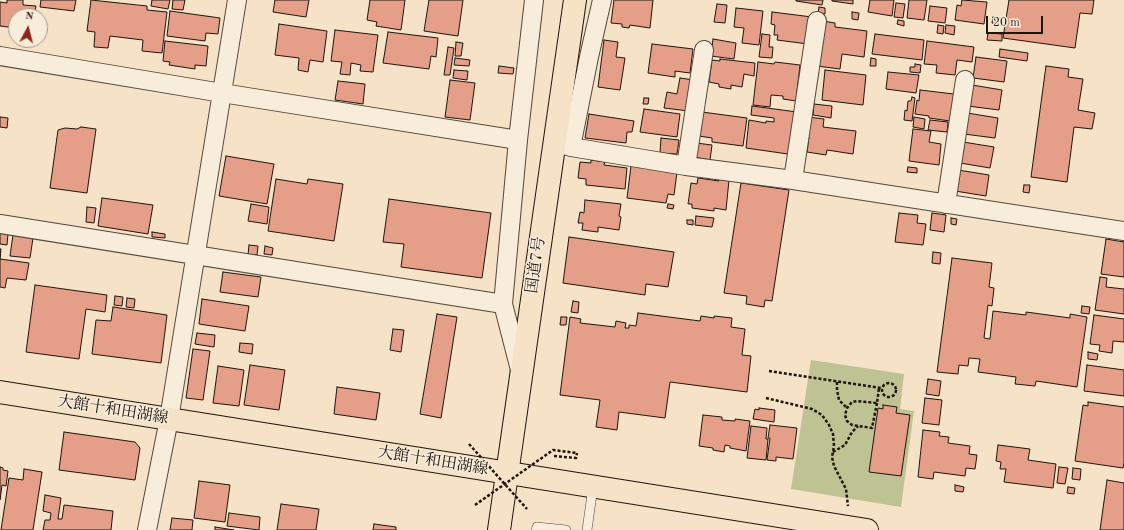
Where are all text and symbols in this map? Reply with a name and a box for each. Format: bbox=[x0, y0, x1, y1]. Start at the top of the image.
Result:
north arrow bbox=[8, 8, 48, 48]
scale bar bbox=[988, 8, 1045, 34]
text: N bbox=[25, 11, 34, 23]
text: 20 m bbox=[993, 17, 1020, 29]
street label: 国道7号 bbox=[523, 235, 549, 295]
street label: 大館十和田湖線 bbox=[56, 392, 170, 428]
street label: 大館十和田湖線 bbox=[376, 443, 490, 479]

